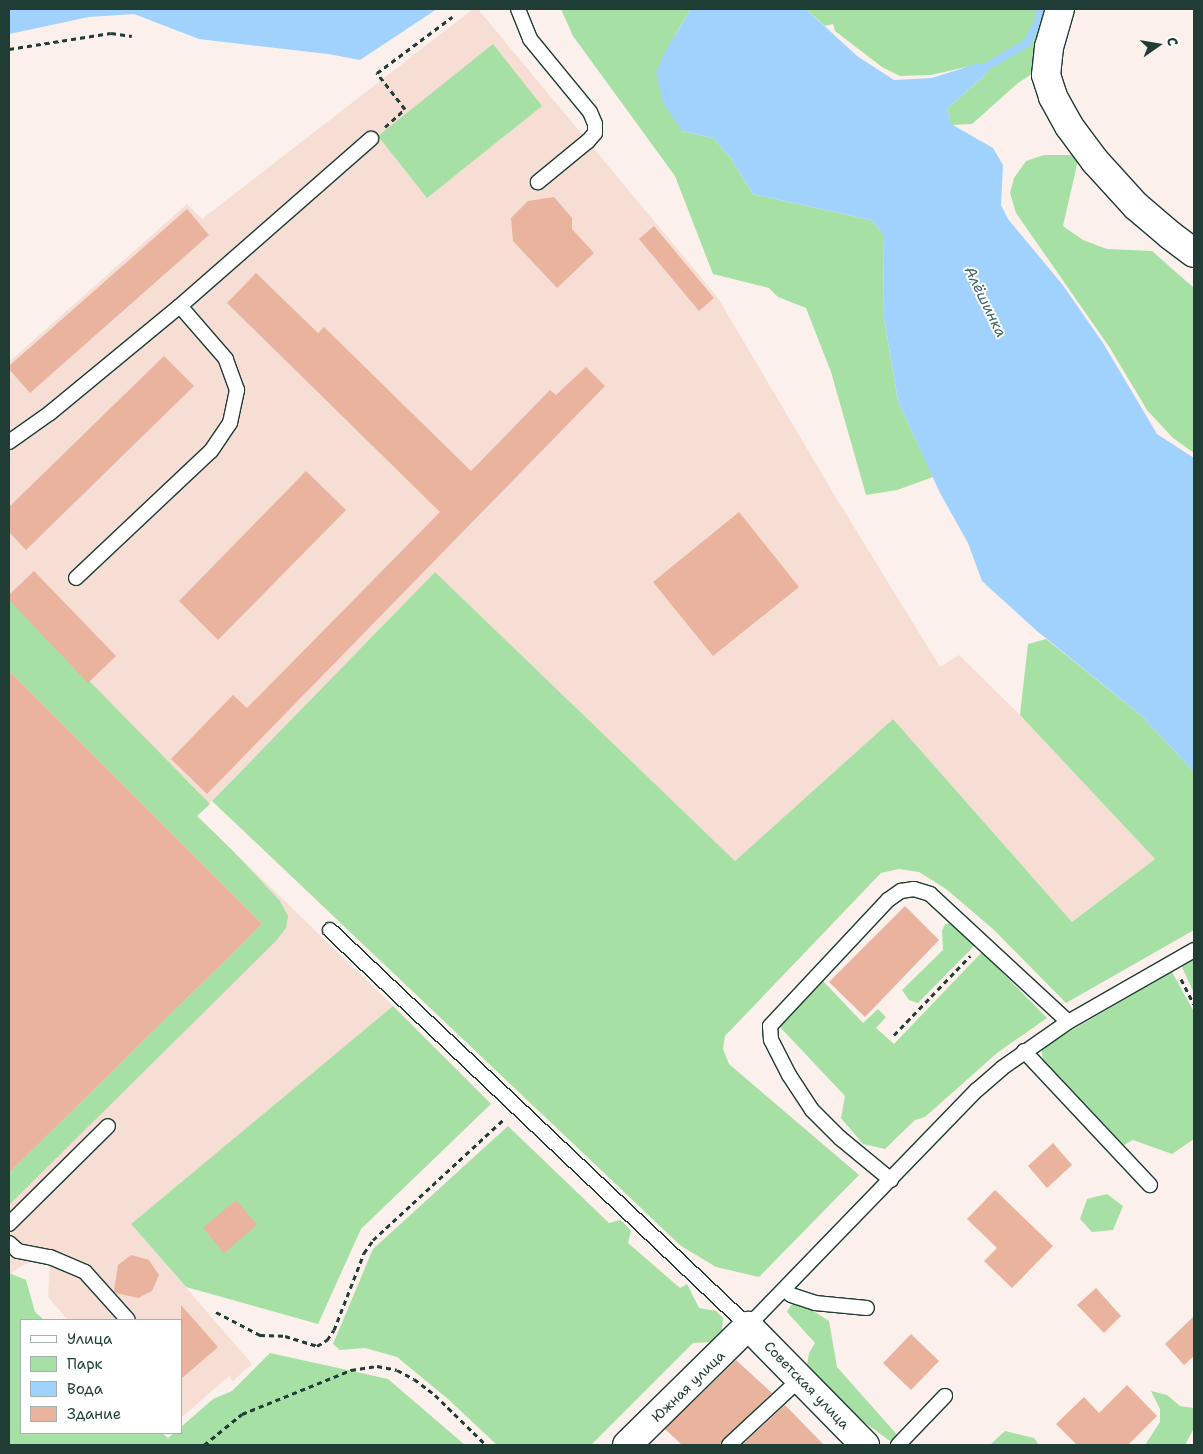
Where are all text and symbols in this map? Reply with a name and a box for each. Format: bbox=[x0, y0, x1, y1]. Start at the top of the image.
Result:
north arrow bbox=[1133, 20, 1183, 70]
text: С bbox=[1163, 35, 1182, 48]
water label: Алёшинка bbox=[960, 264, 1010, 340]
legend bbox=[20, 1319, 182, 1434]
text: Улица bbox=[67, 1329, 112, 1349]
street label: Советская улица bbox=[761, 1338, 853, 1432]
street label: Южная улица bbox=[648, 1347, 728, 1425]
text: Парк bbox=[67, 1354, 103, 1374]
text: Вода bbox=[67, 1379, 103, 1399]
text: Здание bbox=[67, 1404, 121, 1424]

